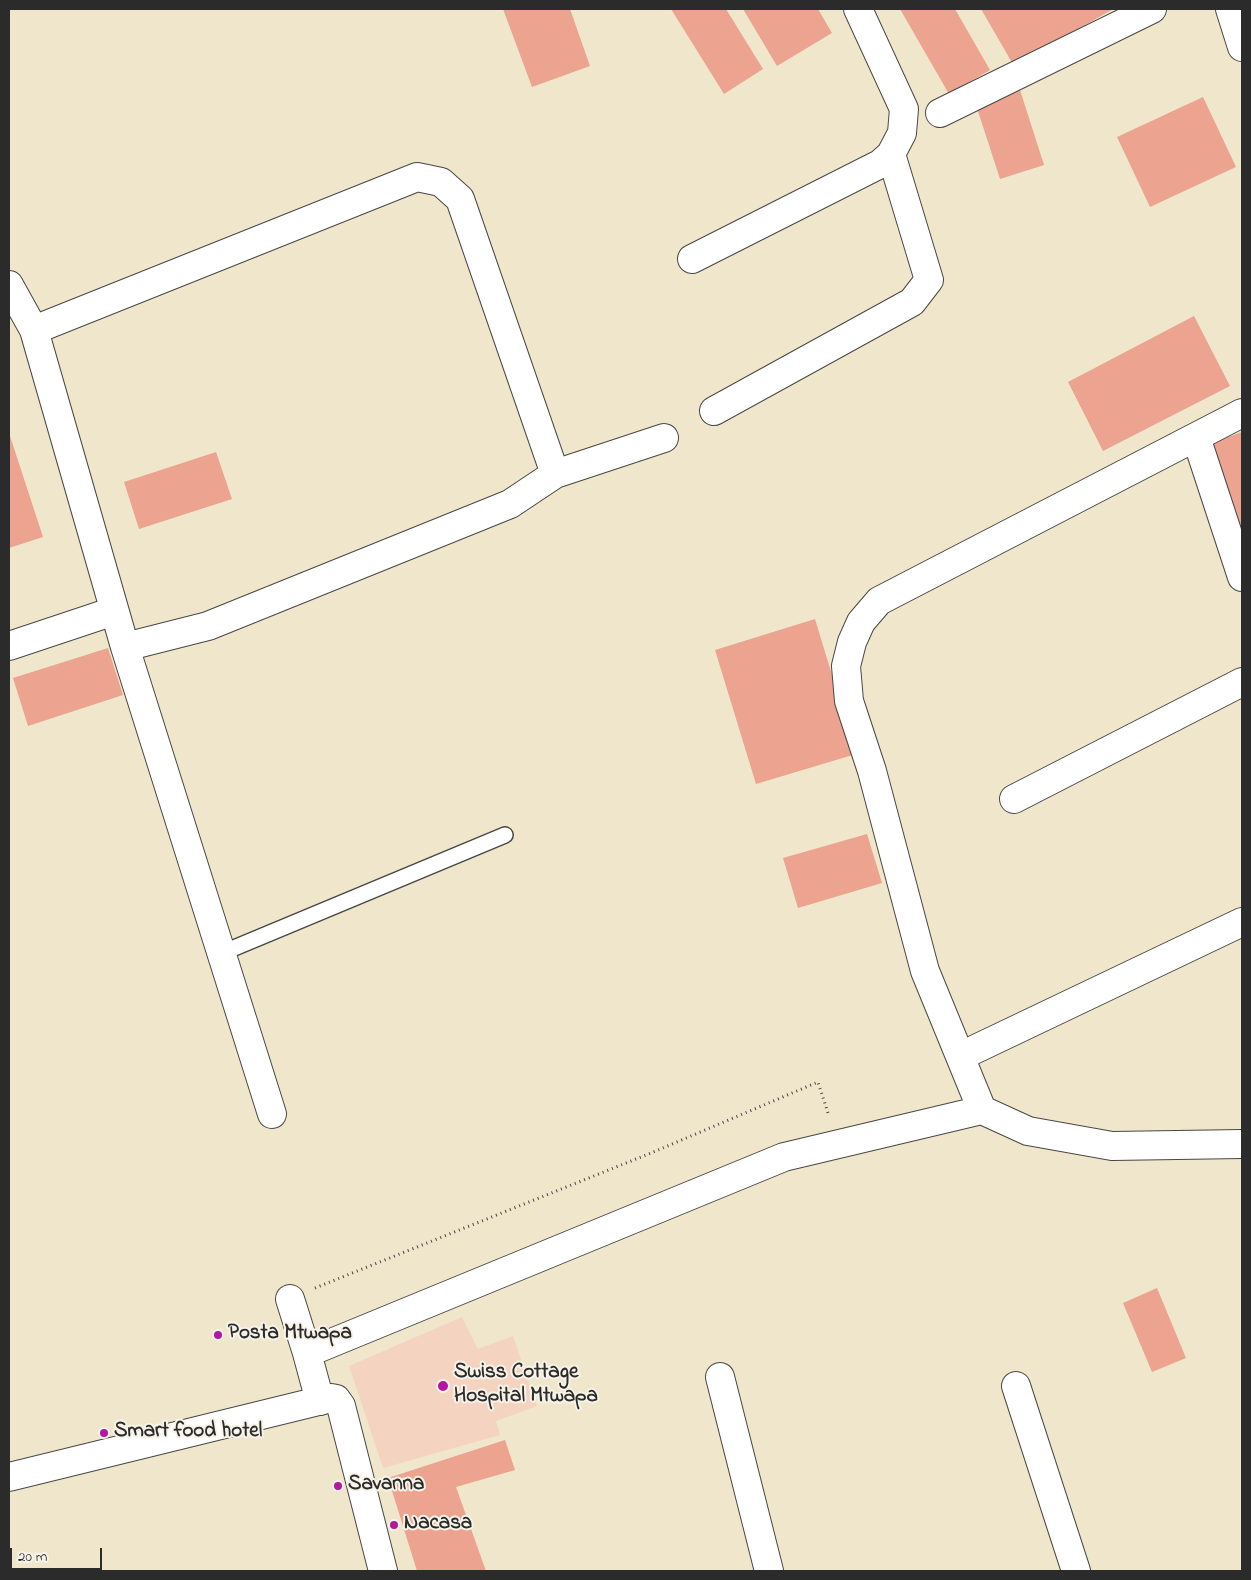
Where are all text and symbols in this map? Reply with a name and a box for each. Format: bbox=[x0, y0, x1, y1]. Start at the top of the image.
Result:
place label: Posta Mtwapa bbox=[228, 1322, 352, 1348]
marker: Posta Mtwapa bbox=[212, 1329, 224, 1341]
place label: Swiss Cottage Hospital Mtwapa bbox=[454, 1361, 598, 1411]
marker: Swiss Cottage Hospital Mtwapa bbox=[436, 1379, 450, 1393]
place label: Smart food hotel bbox=[114, 1420, 262, 1446]
marker: Smart food hotel bbox=[98, 1427, 110, 1439]
place label: Savanna bbox=[348, 1473, 424, 1499]
marker: Savanna bbox=[332, 1480, 344, 1492]
place label: Nacasa bbox=[404, 1512, 472, 1538]
marker: Nacasa bbox=[388, 1519, 400, 1531]
scale bar bbox=[12, 1538, 105, 1570]
text: 20 m bbox=[18, 1546, 47, 1568]

